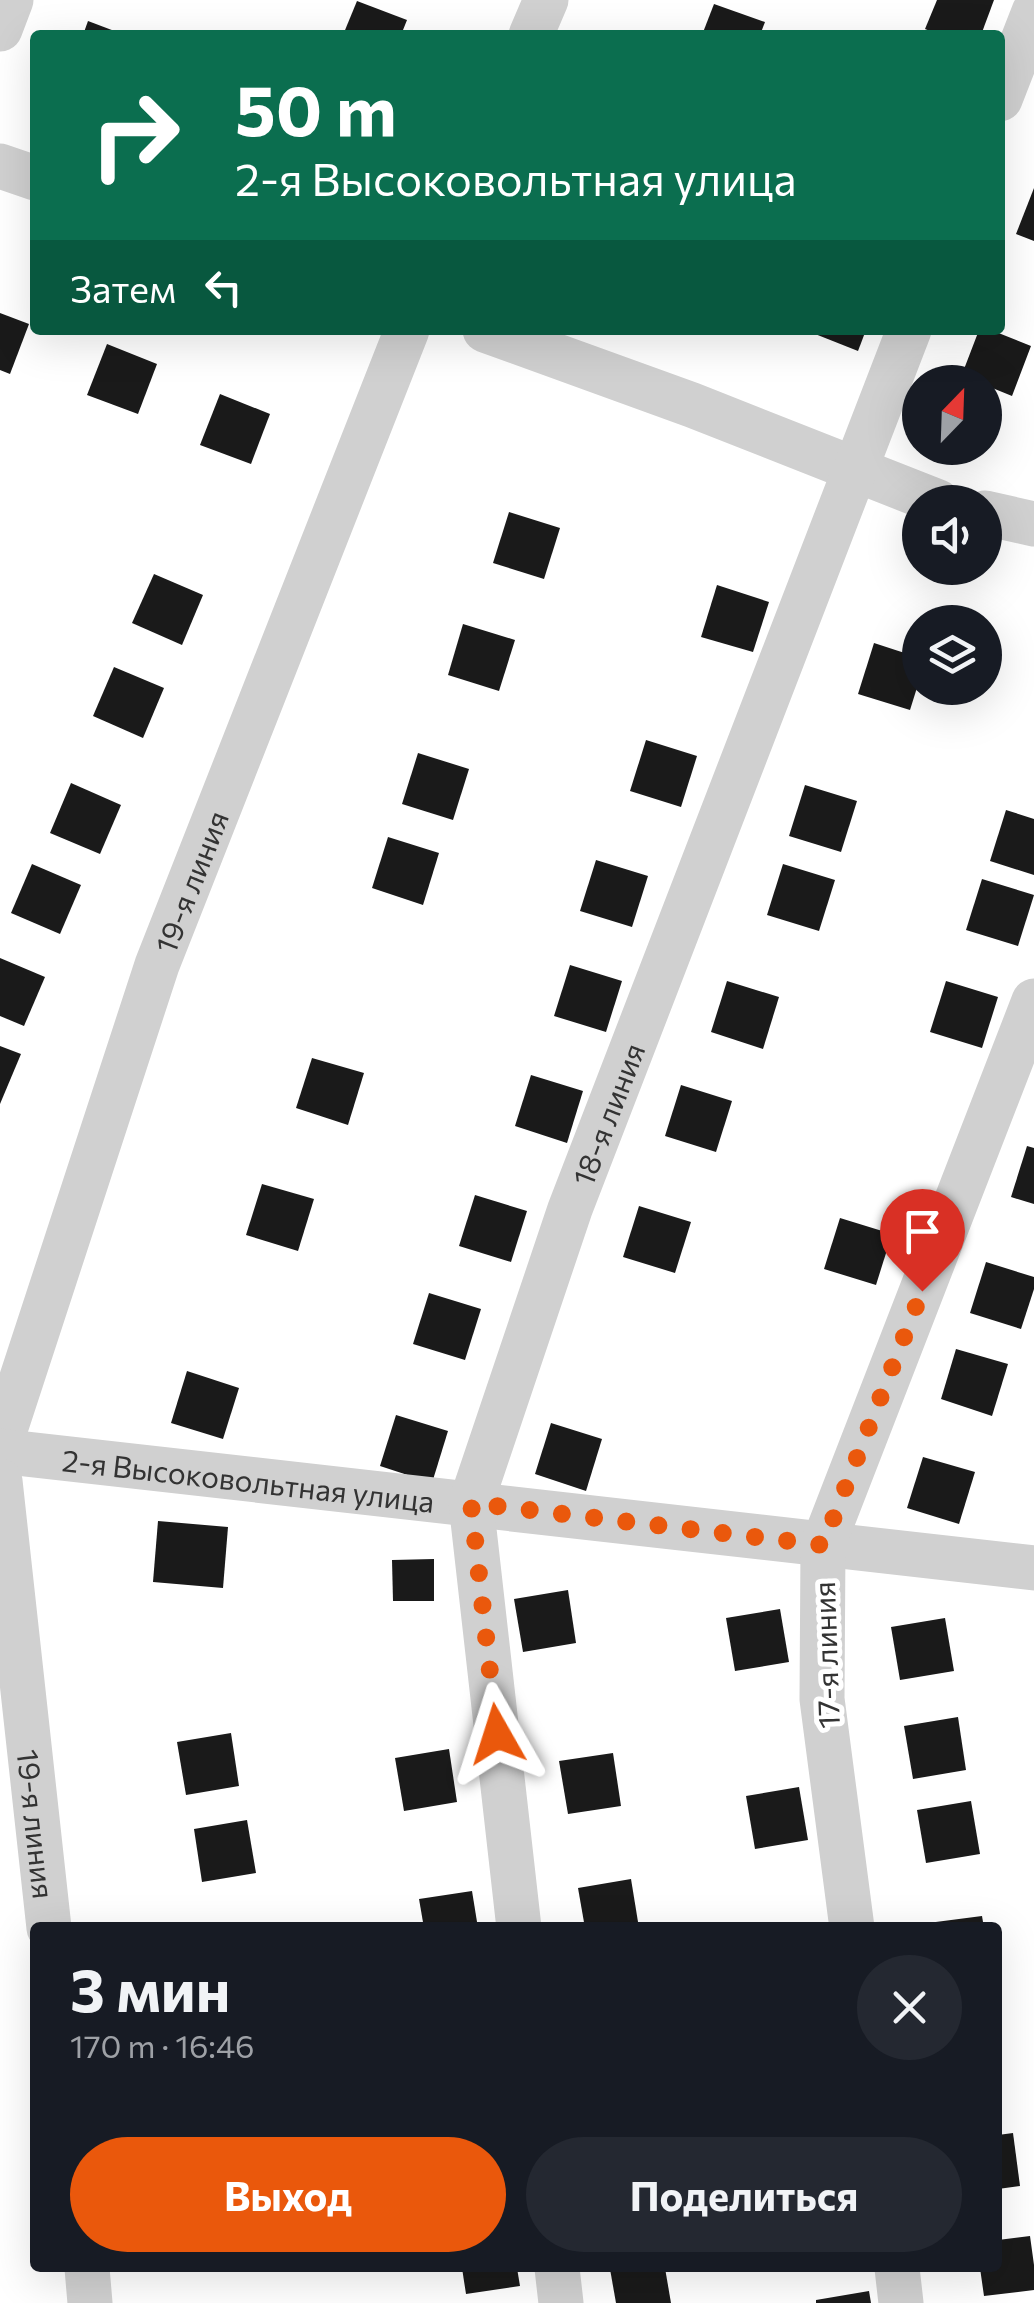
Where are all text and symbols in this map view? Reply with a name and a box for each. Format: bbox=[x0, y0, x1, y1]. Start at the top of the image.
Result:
text: 50 m bbox=[235, 65, 397, 150]
icon: right bbox=[70, 70, 200, 200]
text: 2-я Высоковольтная улица bbox=[235, 150, 797, 205]
icon: left bbox=[196, 260, 251, 315]
text: Затем bbox=[70, 264, 176, 311]
north arrow bbox=[902, 365, 1002, 465]
map controls bbox=[902, 365, 1002, 705]
button: sound bbox=[902, 485, 1002, 585]
button: layers bbox=[902, 605, 1002, 705]
street label: 19-я линия bbox=[145, 805, 235, 958]
street label: 18-я линия bbox=[563, 1037, 651, 1190]
pin bbox=[880, 1189, 965, 1292]
icon: arrive bbox=[895, 1204, 950, 1259]
street label: 2-я Высоковольтная улица bbox=[60, 1440, 437, 1519]
street label: 17-я линия bbox=[804, 1581, 846, 1729]
position arrow bbox=[445, 1682, 549, 1786]
street label: 19-я линия bbox=[11, 1747, 64, 1900]
text: 3 мин bbox=[70, 1951, 231, 2024]
button: close bbox=[857, 1955, 962, 2060]
text: 170 m · 16:46 bbox=[70, 2025, 255, 2065]
button: Выход bbox=[70, 2137, 506, 2252]
button: Поделиться bbox=[526, 2137, 962, 2252]

